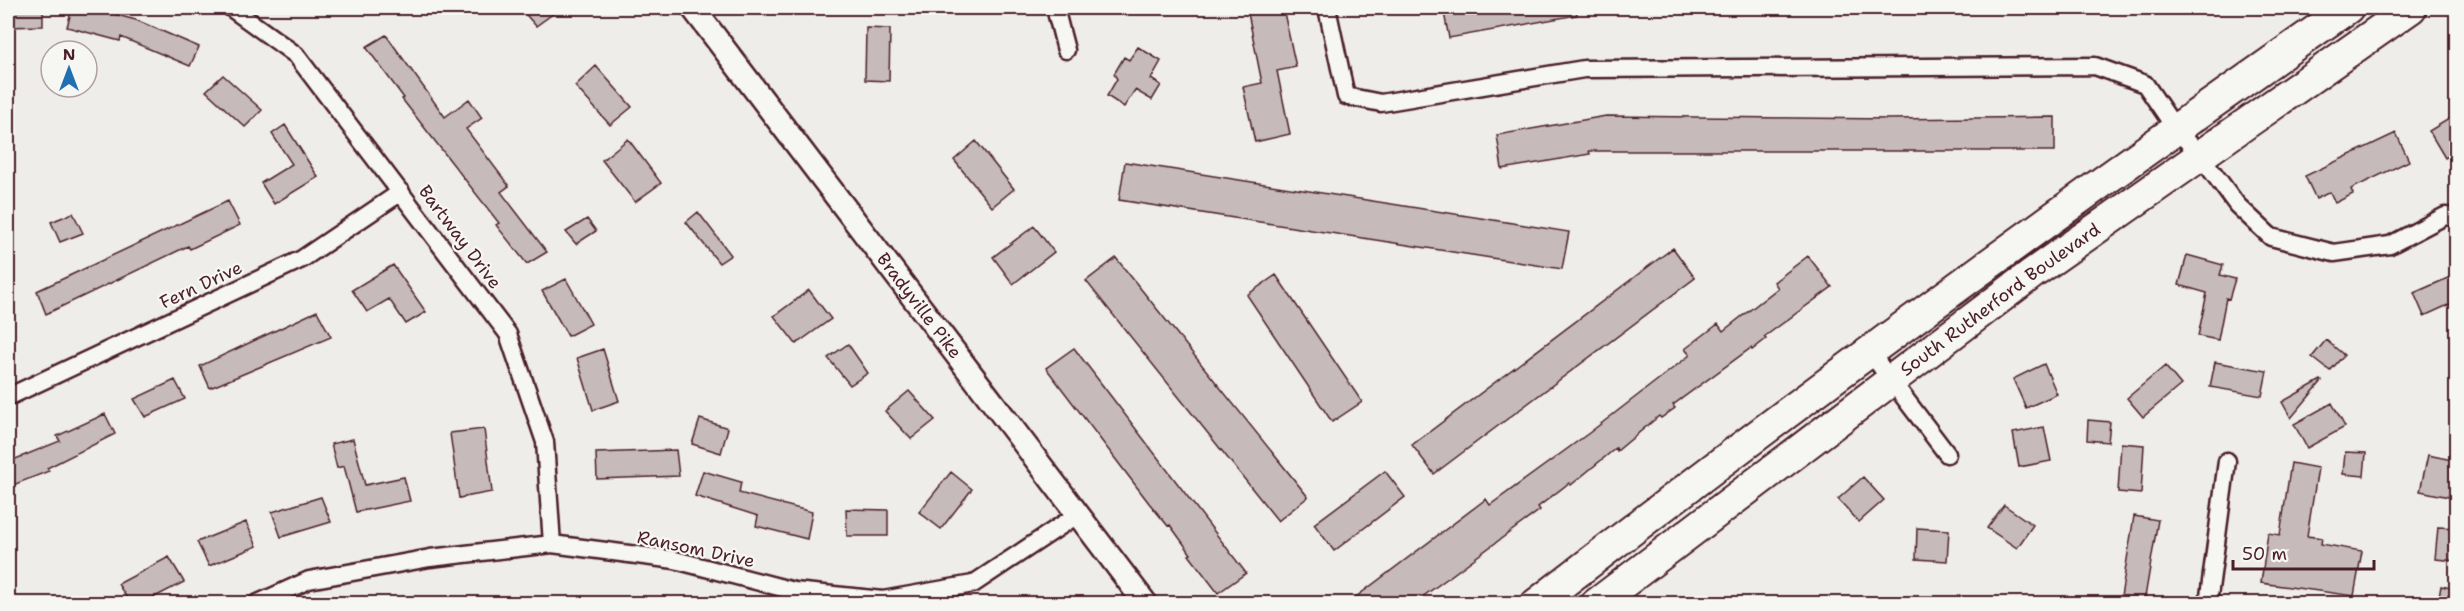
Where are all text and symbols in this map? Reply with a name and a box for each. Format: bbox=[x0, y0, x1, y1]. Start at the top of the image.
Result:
north arrow bbox=[39, 39, 99, 99]
text: N bbox=[63, 44, 75, 65]
street label: Bartway Drive bbox=[413, 180, 507, 294]
street label: South Rutherford Boulevard bbox=[1895, 218, 2105, 382]
street label: Bradyville Pike bbox=[871, 248, 967, 364]
street label: Fern Drive bbox=[156, 255, 246, 315]
street label: Ransom Drive bbox=[635, 525, 757, 573]
scale bar bbox=[2233, 533, 2374, 571]
text: 50 m bbox=[2242, 542, 2287, 566]

